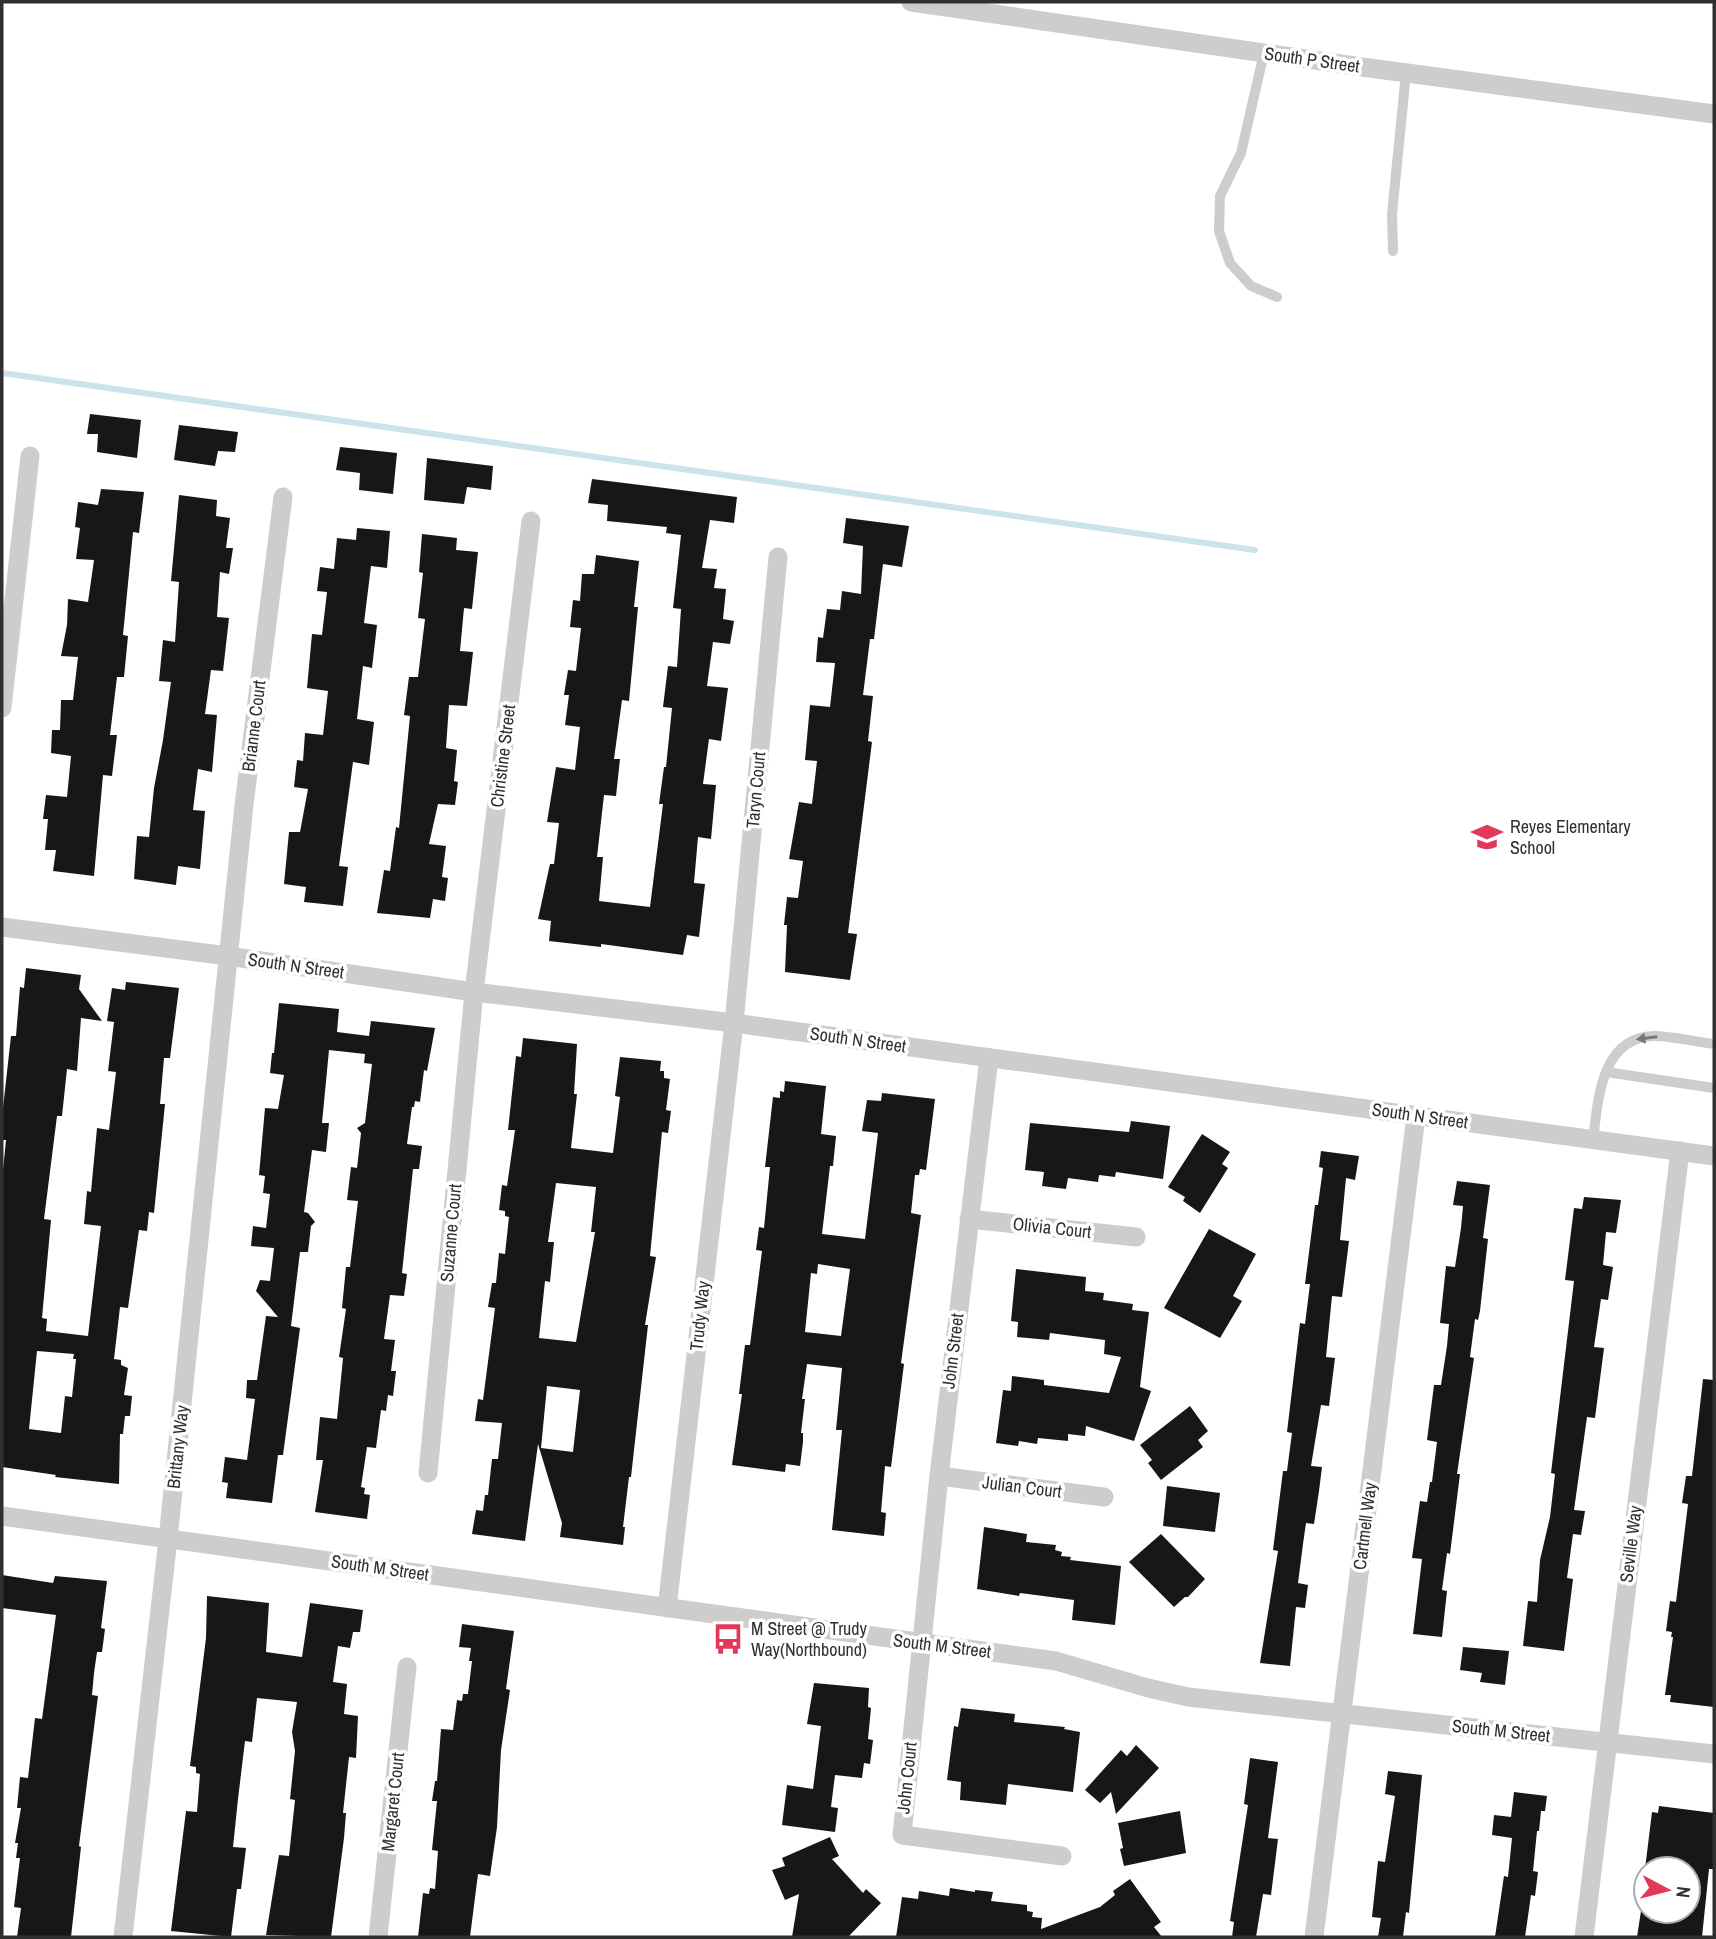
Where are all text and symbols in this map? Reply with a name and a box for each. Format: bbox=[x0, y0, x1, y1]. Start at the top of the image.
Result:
street label: South P Street bbox=[1263, 40, 1361, 79]
street label: Brianne Court bbox=[235, 679, 272, 773]
street label: Christine Street bbox=[484, 703, 521, 809]
street label: Taryn Court bbox=[740, 751, 771, 829]
place label: Reyes Elementary School bbox=[1510, 814, 1631, 860]
school or university icon: Reyes Elementary School bbox=[1470, 820, 1504, 854]
street label: South N Street bbox=[246, 946, 346, 985]
street label: South N Street bbox=[808, 1020, 908, 1059]
one-way arrow bbox=[1636, 1033, 1658, 1044]
street label: South N Street bbox=[1370, 1096, 1470, 1135]
street label: Suzanne Court bbox=[434, 1183, 467, 1283]
street label: Olivia Court bbox=[1012, 1211, 1093, 1244]
street label: Trudy Way bbox=[683, 1279, 716, 1352]
street label: John Street bbox=[935, 1312, 970, 1390]
street label: Brittany Way bbox=[161, 1403, 194, 1490]
street label: Julian Court bbox=[981, 1469, 1063, 1504]
street label: Cartmell Way bbox=[1347, 1480, 1382, 1571]
street label: Seville Way bbox=[1613, 1503, 1648, 1584]
street label: South M Street bbox=[330, 1548, 431, 1587]
place label: M Street @ Trudy Way(Northbound) bbox=[751, 1616, 868, 1662]
bus stop icon: M Street @ Trudy Way(Northbound) bbox=[711, 1622, 745, 1656]
street label: South M Street bbox=[892, 1627, 992, 1664]
street label: South M Street bbox=[1451, 1713, 1551, 1748]
street label: John Court bbox=[890, 1741, 923, 1815]
street label: Margaret Court bbox=[375, 1751, 410, 1853]
north arrow bbox=[1632, 1855, 1702, 1925]
text: N bbox=[1670, 1885, 1697, 1899]

